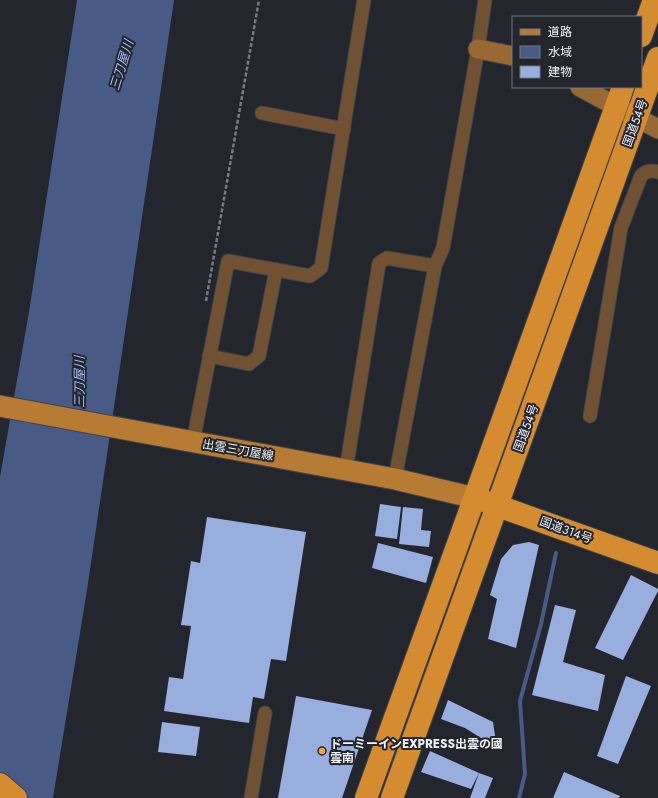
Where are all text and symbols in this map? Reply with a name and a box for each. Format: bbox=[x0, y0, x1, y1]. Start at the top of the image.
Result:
legend bbox=[512, 16, 642, 88]
text: 道路 bbox=[548, 23, 572, 41]
water label: 三刀屋川 bbox=[105, 36, 139, 93]
text: 水域 bbox=[548, 43, 572, 61]
text: 建物 bbox=[548, 63, 572, 81]
street label: 国道54号 bbox=[618, 97, 652, 149]
water label: 三刀屋川 bbox=[70, 354, 89, 408]
street label: 国道54号 bbox=[509, 402, 543, 454]
street label: 出雲三刀屋線 bbox=[201, 435, 275, 465]
street label: 国道314号 bbox=[537, 512, 595, 548]
place label: ドーミーインEXPRESS出雲の國 雲南 bbox=[330, 735, 503, 767]
marker: ドーミーインEXPRESS出雲の國 雲南 bbox=[317, 746, 327, 756]

